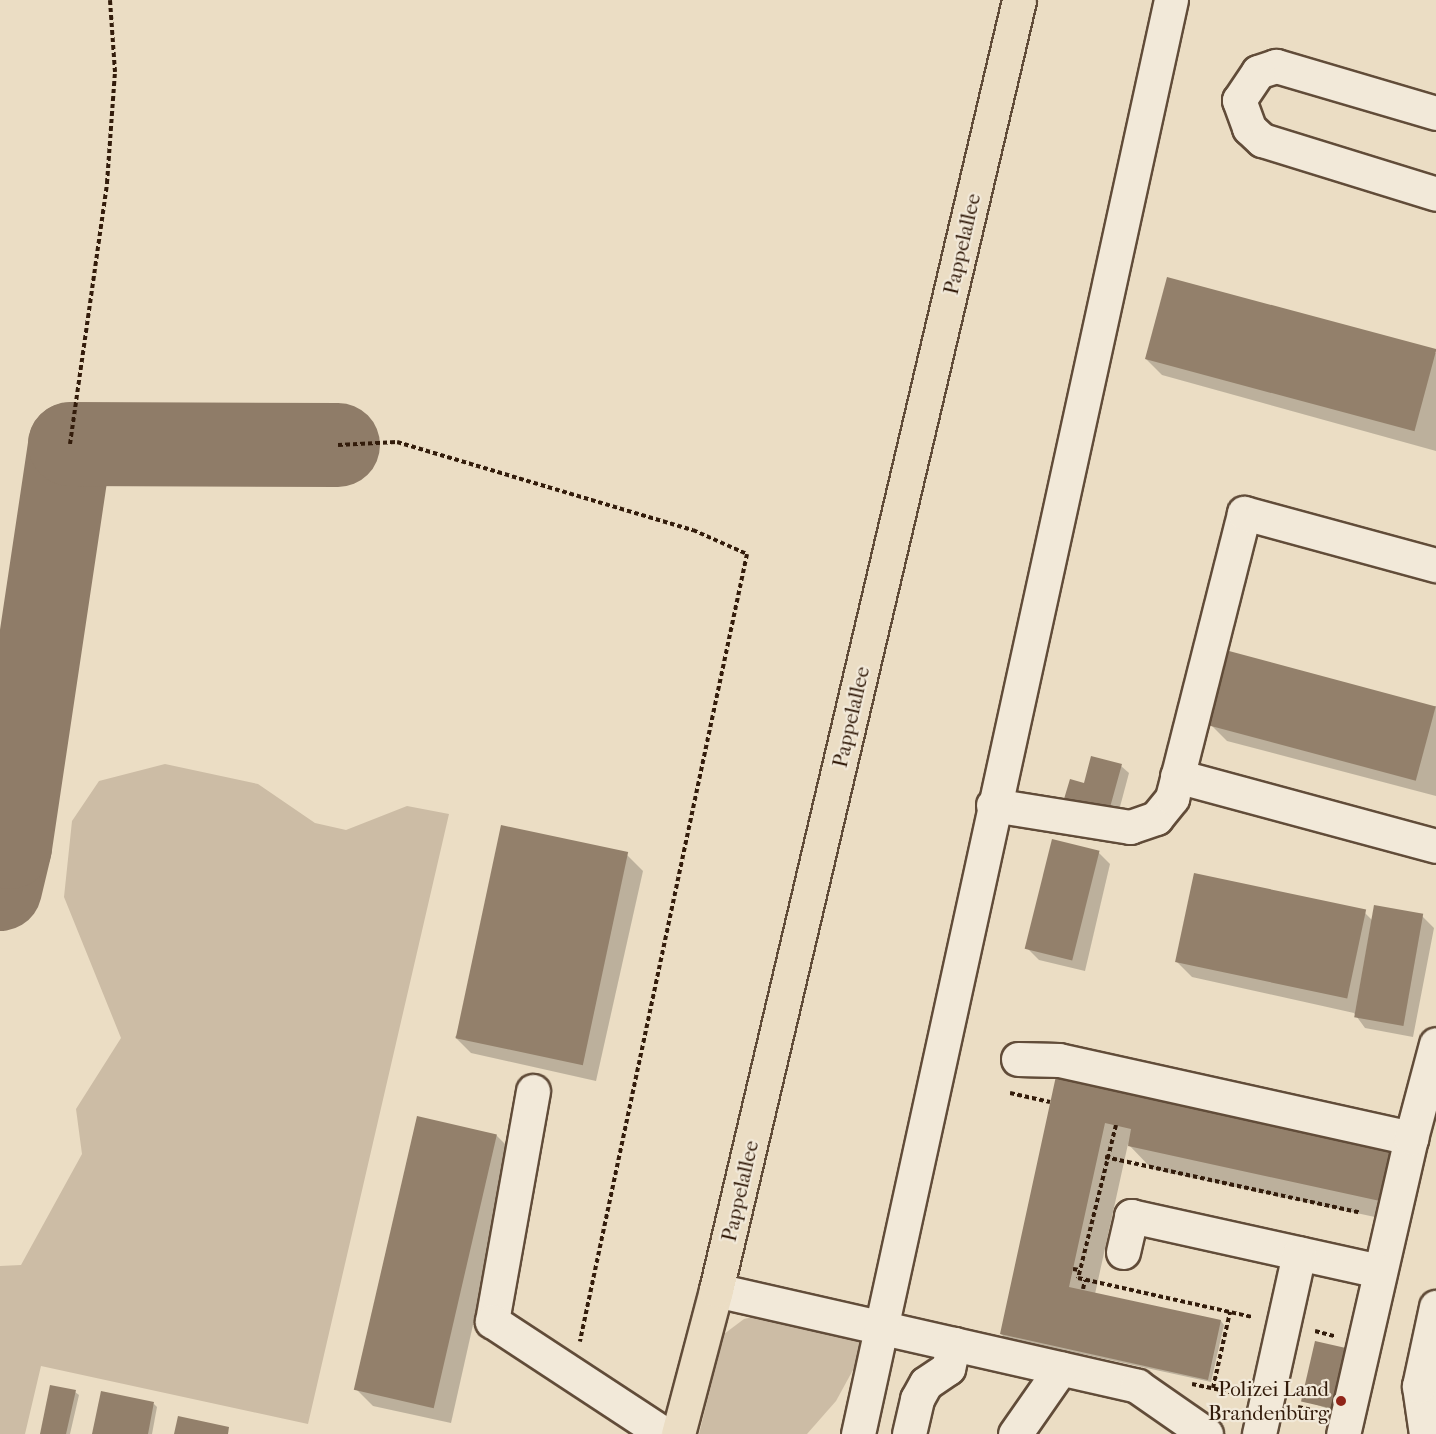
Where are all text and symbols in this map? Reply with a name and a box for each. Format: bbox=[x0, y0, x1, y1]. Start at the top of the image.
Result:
street label: Pappelallee bbox=[938, 191, 986, 297]
street label: Pappelallee bbox=[827, 664, 875, 770]
street label: Pappelallee bbox=[716, 1138, 764, 1244]
place label: Polizei Land Brandenburg bbox=[1208, 1376, 1329, 1426]
marker: Polizei Land Brandenburg bbox=[1334, 1394, 1348, 1408]

